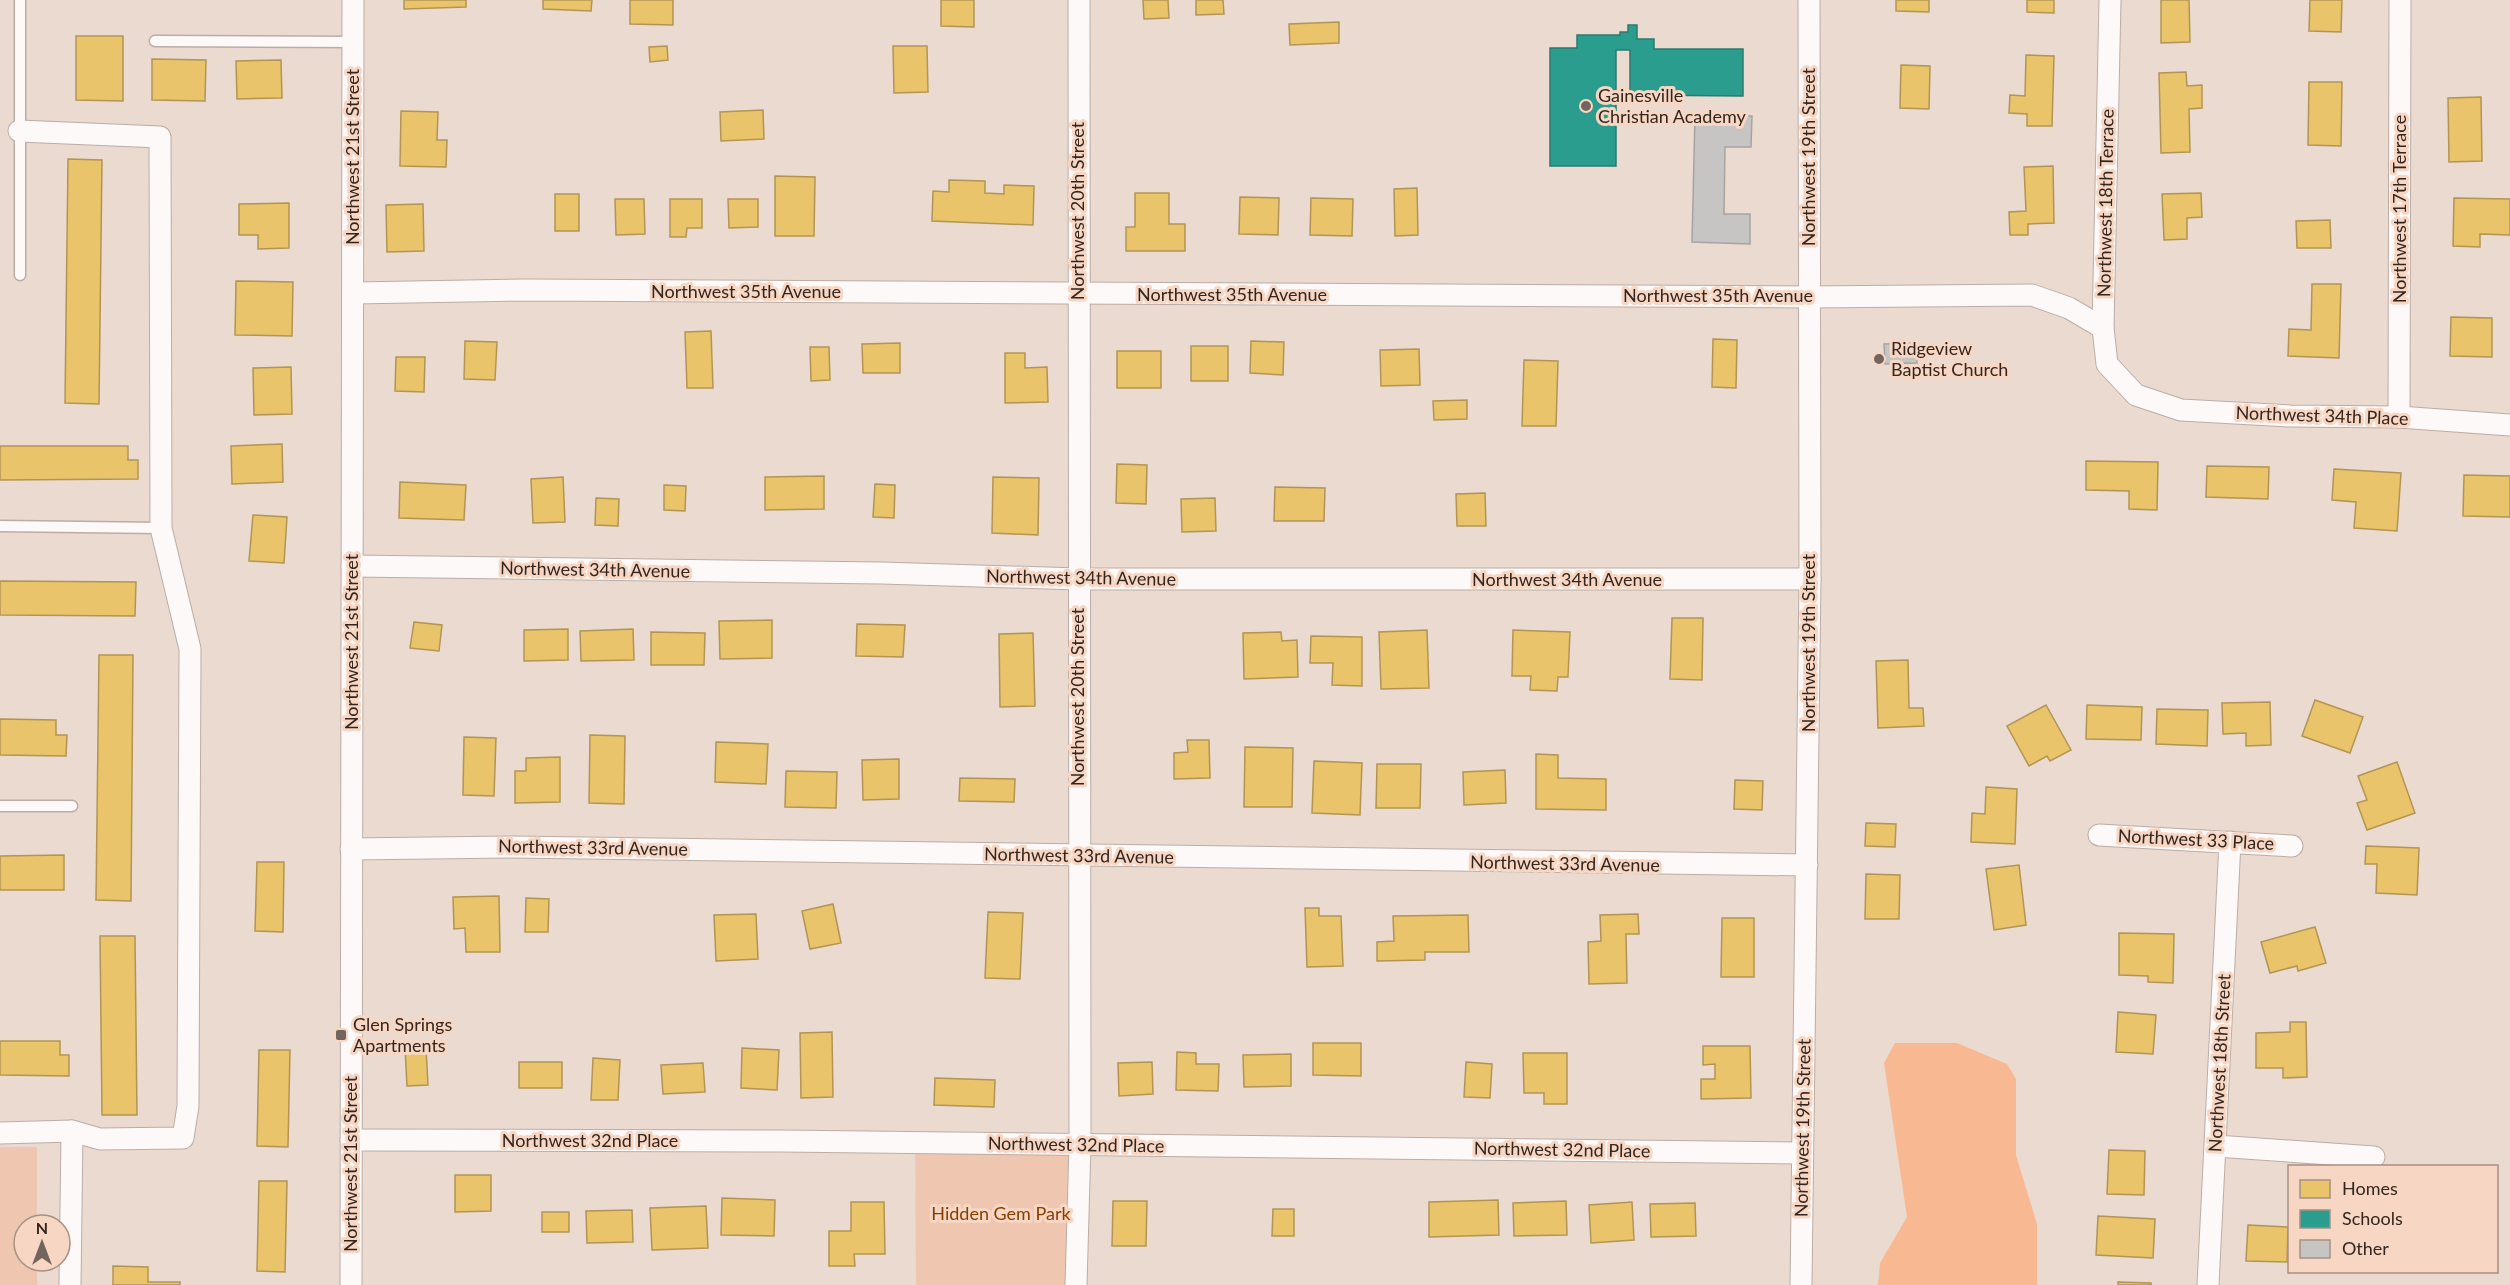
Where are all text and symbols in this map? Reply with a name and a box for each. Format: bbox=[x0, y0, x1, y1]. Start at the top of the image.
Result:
street label: Northwest 19th Street bbox=[1797, 67, 1819, 246]
street label: Northwest 21st Street bbox=[341, 68, 363, 245]
place label: Gainesville Christian Academy bbox=[1598, 84, 1746, 127]
marker: Gainesville Christian Academy bbox=[1579, 99, 1593, 113]
street label: Northwest 18th Terrace bbox=[2092, 109, 2118, 297]
street label: Northwest 17th Terrace bbox=[2388, 115, 2410, 303]
street label: Northwest 20th Street bbox=[1066, 121, 1088, 300]
street label: Northwest 35th Avenue bbox=[651, 280, 841, 302]
street label: Northwest 35th Avenue bbox=[1137, 283, 1327, 305]
street label: Northwest 35th Avenue bbox=[1623, 284, 1813, 306]
place label: Ridgeview Baptist Church bbox=[1891, 337, 2008, 380]
marker: Ridgeview Baptist Church bbox=[1872, 352, 1886, 366]
street label: Northwest 34th Place bbox=[2235, 401, 2409, 429]
street label: Northwest 21st Street bbox=[340, 553, 362, 730]
street label: Northwest 19th Street bbox=[1797, 553, 1819, 732]
street label: Northwest 34th Avenue bbox=[500, 556, 690, 582]
street label: Northwest 34th Avenue bbox=[986, 564, 1176, 590]
street label: Northwest 34th Avenue bbox=[1472, 568, 1662, 590]
street label: Northwest 20th Street bbox=[1066, 607, 1088, 786]
street label: Northwest 33 Place bbox=[2117, 824, 2275, 854]
street label: Northwest 33rd Avenue bbox=[498, 834, 688, 860]
street label: Northwest 33rd Avenue bbox=[984, 842, 1174, 868]
street label: Northwest 33rd Avenue bbox=[1470, 850, 1660, 876]
street label: Northwest 18th Street bbox=[2203, 973, 2235, 1153]
place label: Glen Springs Apartments bbox=[353, 1013, 452, 1056]
marker: Glen Springs Apartments bbox=[334, 1028, 348, 1042]
street label: Northwest 19th Street bbox=[1789, 1038, 1815, 1217]
street label: Northwest 21st Street bbox=[339, 1075, 361, 1252]
street label: Northwest 32nd Place bbox=[502, 1129, 678, 1151]
street label: Northwest 32nd Place bbox=[988, 1131, 1164, 1157]
street label: Northwest 32nd Place bbox=[1474, 1136, 1650, 1162]
legend bbox=[2288, 1165, 2498, 1273]
text: Homes bbox=[2342, 1177, 2398, 1199]
park label: Hidden Gem Park bbox=[931, 1202, 1072, 1224]
text: Schools bbox=[2342, 1207, 2403, 1229]
north arrow bbox=[12, 1213, 72, 1273]
text: N bbox=[36, 1218, 48, 1237]
text: Other bbox=[2342, 1237, 2389, 1259]

